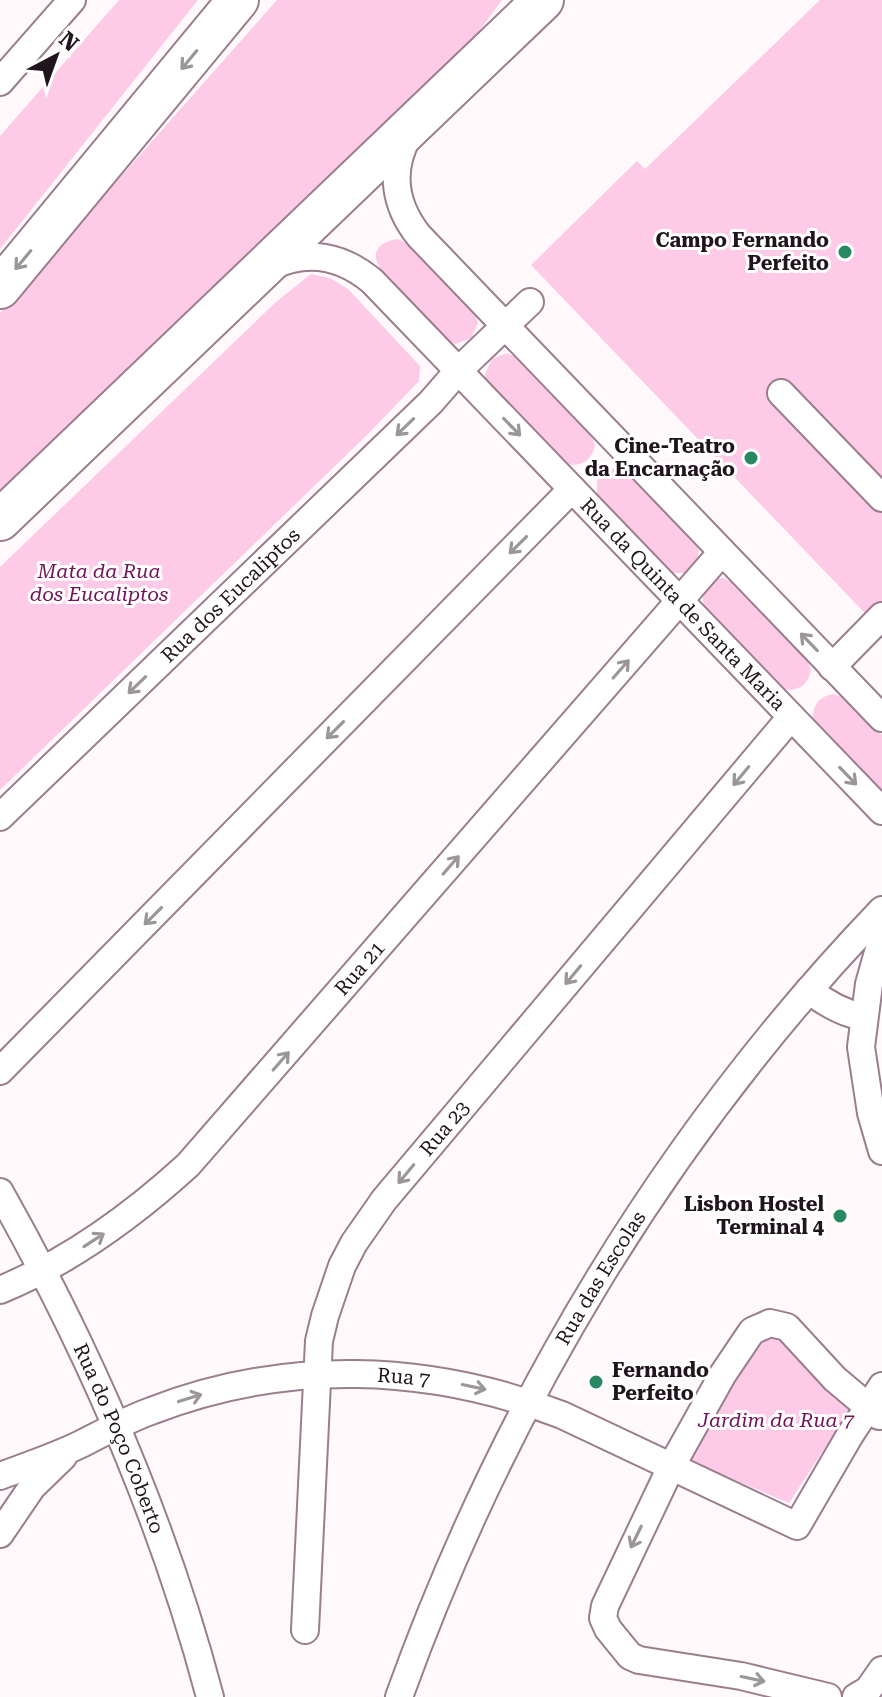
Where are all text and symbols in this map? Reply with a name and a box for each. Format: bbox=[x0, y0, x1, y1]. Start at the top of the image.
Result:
north arrow bbox=[16, 16, 96, 96]
text: N bbox=[54, 26, 83, 56]
one-way arrow bbox=[180, 49, 198, 70]
place label: Campo Fernando Perfeito bbox=[656, 228, 829, 275]
marker: Campo Fernando Perfeito bbox=[836, 243, 854, 261]
one-way arrow bbox=[14, 250, 32, 270]
one-way arrow bbox=[395, 417, 415, 436]
one-way arrow bbox=[503, 417, 522, 437]
place label: Cine-Teatro da Encarnação bbox=[585, 434, 735, 481]
marker: Cine-Teatro da Encarnação bbox=[742, 449, 760, 467]
street label: Rua da Quinta de Santa Maria bbox=[576, 493, 791, 715]
street label: Rua dos Eucaliptos bbox=[156, 523, 305, 667]
one-way arrow bbox=[508, 535, 527, 555]
park label: Mata da Rua dos Eucaliptos bbox=[30, 559, 168, 606]
one-way arrow bbox=[799, 632, 818, 652]
one-way arrow bbox=[612, 659, 630, 679]
one-way arrow bbox=[127, 675, 147, 694]
one-way arrow bbox=[326, 720, 345, 739]
one-way arrow bbox=[732, 766, 750, 786]
one-way arrow bbox=[838, 766, 857, 786]
one-way arrow bbox=[442, 856, 460, 876]
one-way arrow bbox=[144, 906, 163, 925]
street label: Rua 21 bbox=[329, 936, 390, 1000]
one-way arrow bbox=[564, 964, 582, 985]
one-way arrow bbox=[271, 1052, 289, 1072]
street label: Rua 23 bbox=[415, 1096, 474, 1161]
one-way arrow bbox=[397, 1163, 415, 1184]
place label: Lisbon Hostel Terminal 4 bbox=[684, 1192, 825, 1239]
street label: Rua das Escolas bbox=[551, 1206, 651, 1349]
marker: Lisbon Hostel Terminal 4 bbox=[831, 1207, 849, 1225]
one-way arrow bbox=[82, 1232, 104, 1249]
street label: Rua do Poço Coberto bbox=[68, 1339, 170, 1537]
place label: Fernando Perfeito bbox=[612, 1358, 709, 1405]
street label: Rua 7 bbox=[377, 1363, 432, 1392]
marker: Fernando Perfeito bbox=[587, 1373, 605, 1391]
one-way arrow bbox=[461, 1380, 486, 1395]
one-way arrow bbox=[176, 1390, 202, 1405]
park label: Jardim da Rua 7 bbox=[697, 1408, 855, 1432]
one-way arrow bbox=[628, 1525, 643, 1549]
one-way arrow bbox=[739, 1672, 765, 1687]

